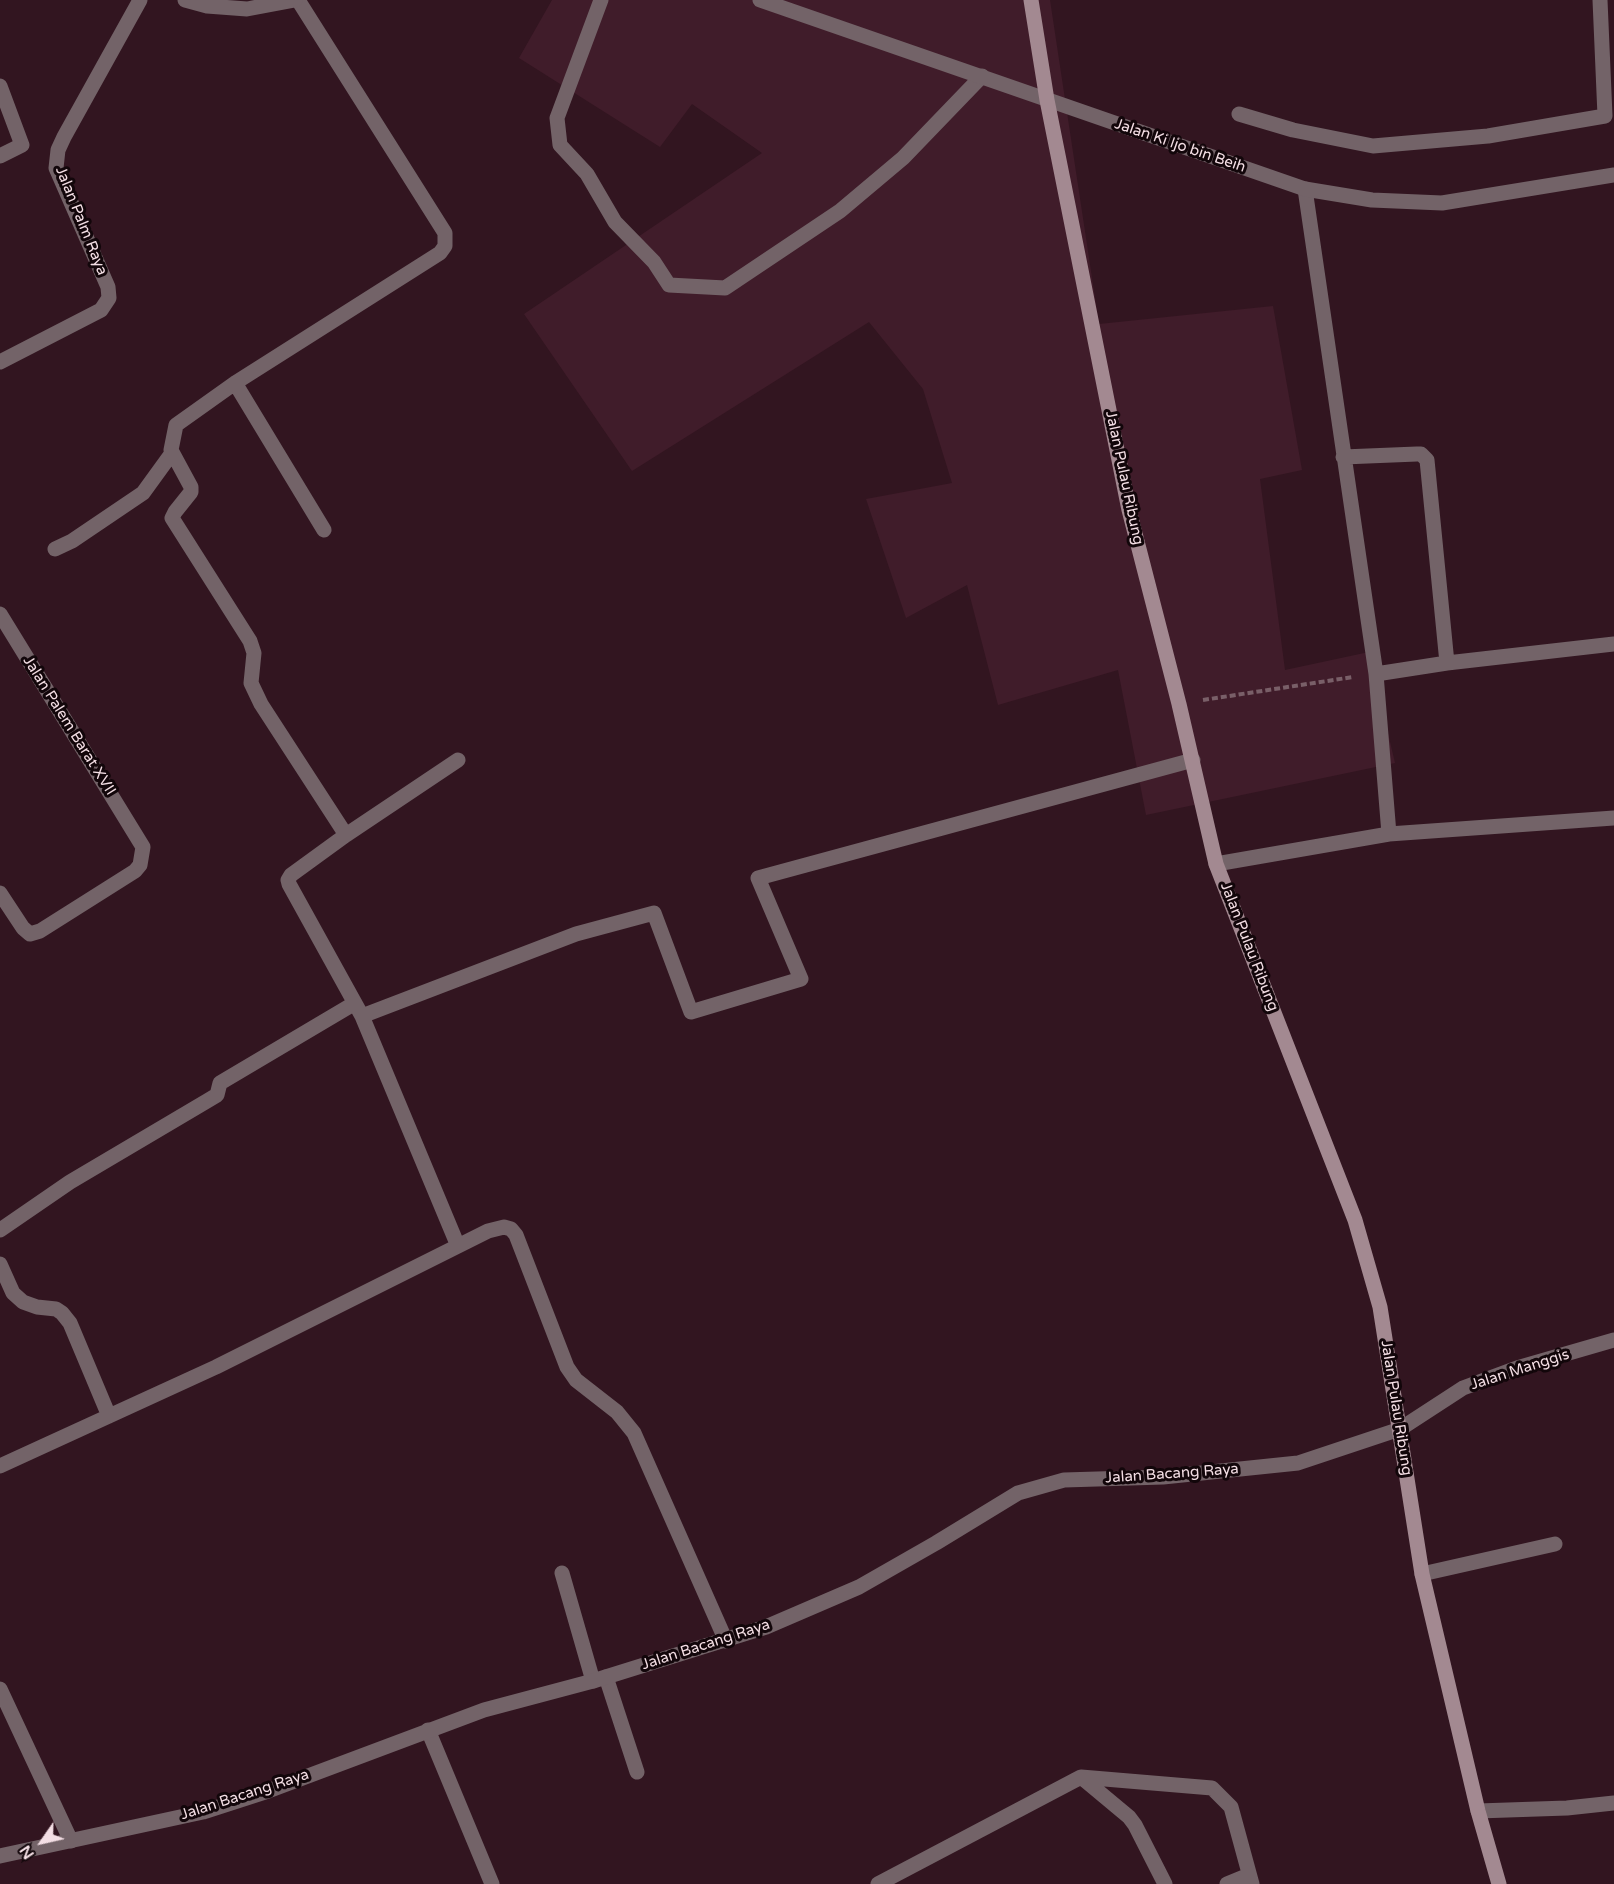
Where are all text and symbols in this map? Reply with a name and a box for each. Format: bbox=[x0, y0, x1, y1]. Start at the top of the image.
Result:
street label: Jalan Ki Ijo bin Beih bbox=[1112, 115, 1248, 177]
street label: Jalan Palm Raya bbox=[51, 164, 111, 278]
street label: Jalan Pulau Ribung bbox=[1101, 409, 1147, 547]
street label: Jalan Palem Barat XVII bbox=[19, 653, 119, 799]
street label: Jalan Pulau Ribung bbox=[1216, 880, 1282, 1014]
street label: Jalan Pulau Ribung bbox=[1376, 1339, 1416, 1477]
street label: Jalan Manggis bbox=[1468, 1346, 1572, 1394]
street label: Jalan Bacang Raya bbox=[1105, 1460, 1239, 1488]
street label: Jalan Bacang Raya bbox=[640, 1616, 772, 1674]
street label: Jalan Bacang Raya bbox=[179, 1766, 311, 1824]
north arrow bbox=[12, 1812, 72, 1872]
text: N bbox=[15, 1841, 39, 1863]

